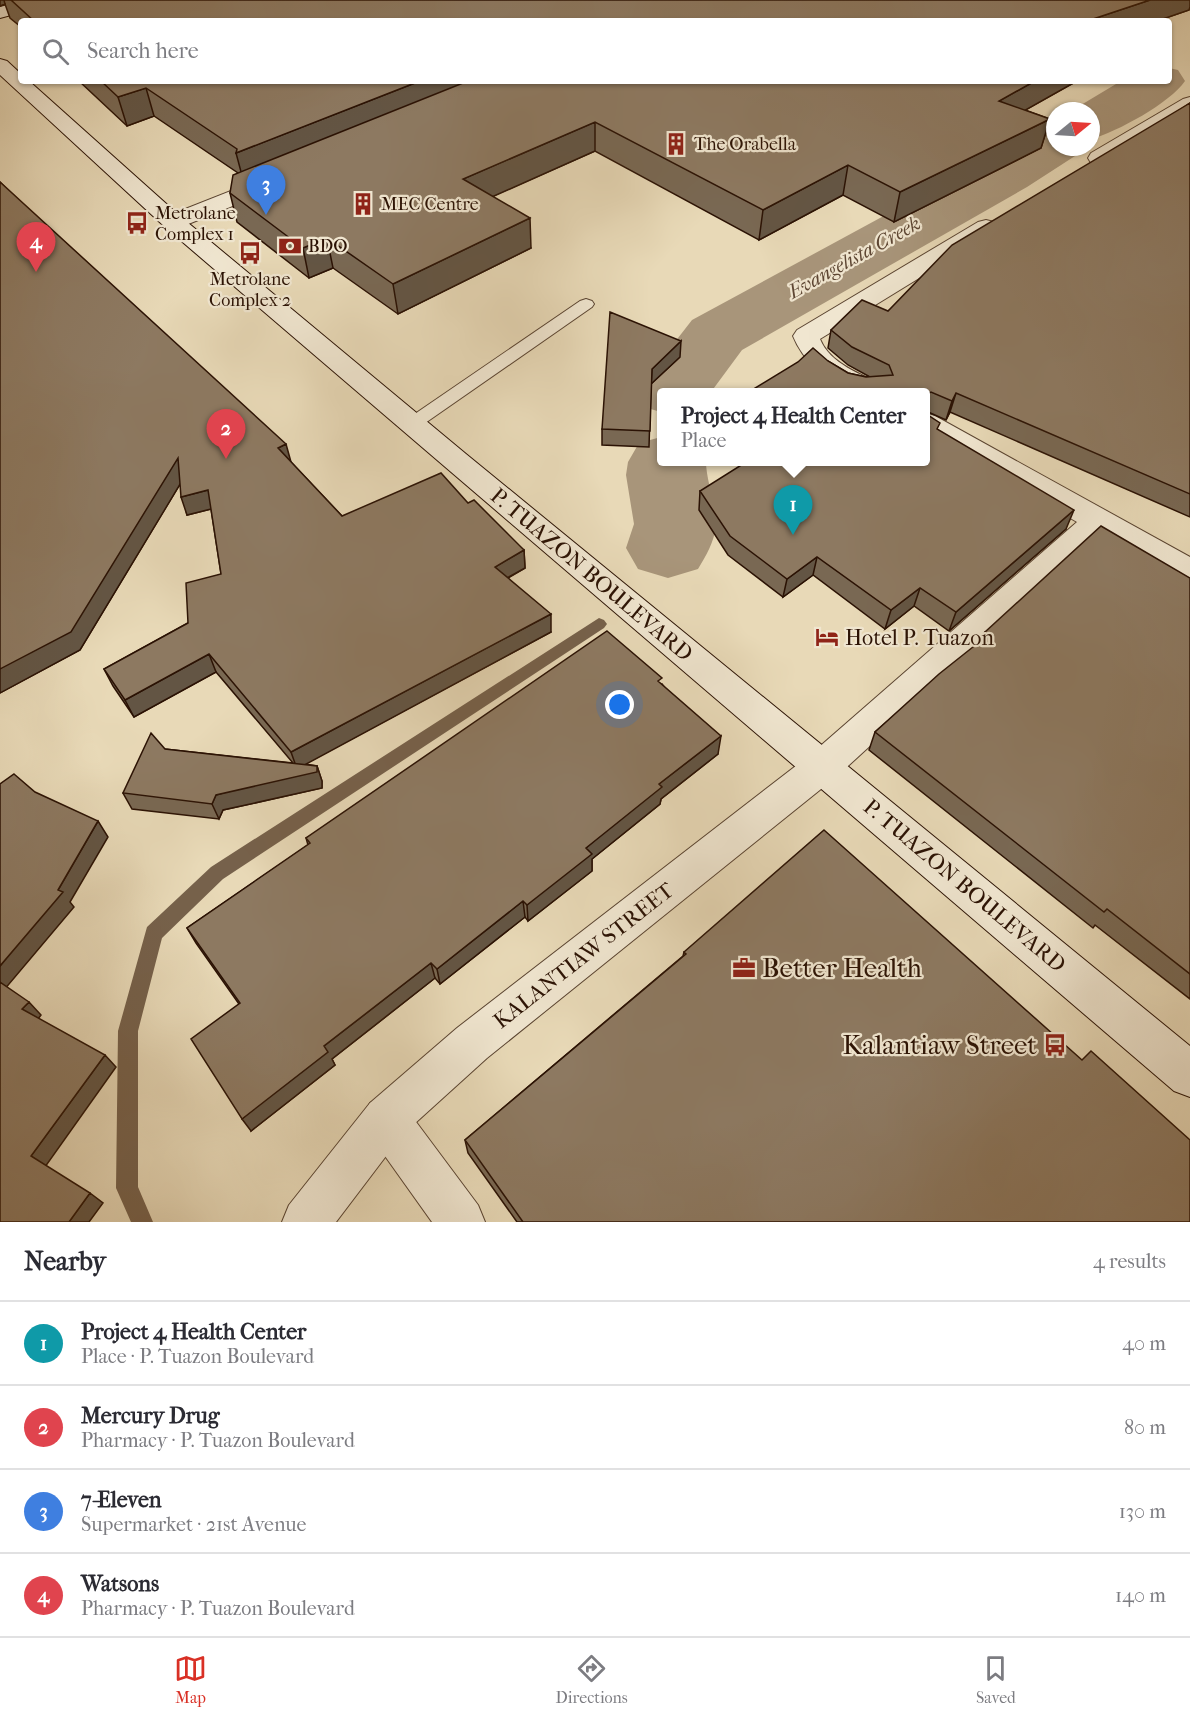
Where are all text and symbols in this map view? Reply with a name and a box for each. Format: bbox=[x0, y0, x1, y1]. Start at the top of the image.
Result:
search box bbox=[18, 18, 1172, 84]
icon: search bbox=[39, 35, 72, 68]
text: Search here bbox=[87, 38, 199, 64]
north arrow bbox=[1046, 102, 1100, 156]
building icon: The Orabella bbox=[663, 131, 689, 157]
place label: The Orabella bbox=[694, 134, 797, 155]
pin: 3 bbox=[246, 166, 286, 215]
building icon: MEC Centre bbox=[350, 191, 376, 217]
place label: MEC Centre bbox=[381, 194, 479, 215]
place label: Metrolane Complex 1 bbox=[155, 203, 236, 245]
bus stop icon: Metrolane Complex 1 bbox=[124, 210, 150, 236]
water label: Evangelista Creek bbox=[783, 212, 924, 304]
pin: 4 bbox=[16, 222, 56, 272]
bank icon: BDO bbox=[277, 233, 303, 259]
place label: BDO bbox=[308, 236, 348, 257]
bus stop icon: Metrolane Complex 2 bbox=[237, 240, 263, 266]
place label: Metrolane Complex 2 bbox=[209, 269, 291, 311]
popup bbox=[657, 388, 930, 466]
text: Project 4 Health Center bbox=[681, 403, 906, 429]
pin: 2 bbox=[206, 410, 246, 459]
text: Place bbox=[681, 429, 726, 452]
street label: P. TUAZON BOULEVARD bbox=[485, 483, 698, 667]
pin: 1 bbox=[774, 486, 812, 535]
hotel icon: Hotel P. Tuazon bbox=[814, 624, 840, 650]
place label: Hotel P. Tuazon bbox=[845, 625, 994, 651]
your location bbox=[605, 690, 634, 719]
street label: P. TUAZON BOULEVARD bbox=[858, 794, 1071, 978]
street label: KALANTIAW STREET bbox=[488, 877, 680, 1034]
place label: Better Health bbox=[762, 952, 922, 984]
office icon: Better Health bbox=[731, 955, 757, 981]
place label: Kalantiaw Street bbox=[842, 1029, 1037, 1061]
bus stop icon: Kalantiaw Street bbox=[1042, 1032, 1068, 1058]
text: Nearby bbox=[24, 1246, 106, 1277]
text: 4 results bbox=[1093, 1250, 1166, 1273]
text: Project 4 Health Center bbox=[81, 1319, 306, 1345]
text: 1 bbox=[40, 1332, 47, 1355]
text: 40 m bbox=[1122, 1332, 1166, 1355]
text: Place · P. Tuazon Boulevard bbox=[81, 1345, 314, 1368]
text: Mercury Drug bbox=[81, 1403, 219, 1429]
text: 2 bbox=[38, 1416, 49, 1439]
text: 80 m bbox=[1124, 1416, 1166, 1439]
text: Pharmacy · P. Tuazon Boulevard bbox=[81, 1429, 355, 1452]
text: 7-Eleven bbox=[81, 1487, 162, 1513]
text: 3 bbox=[39, 1500, 48, 1523]
text: 130 m bbox=[1119, 1500, 1166, 1523]
text: Supermarket · 21st Avenue bbox=[81, 1513, 306, 1536]
text: Watsons bbox=[81, 1571, 159, 1597]
text: 4 bbox=[38, 1584, 49, 1607]
text: 140 m bbox=[1115, 1584, 1166, 1607]
text: Pharmacy · P. Tuazon Boulevard bbox=[81, 1597, 355, 1620]
tab: Map bbox=[174, 1652, 207, 1707]
tab: Directions bbox=[556, 1652, 628, 1707]
tab: Saved bbox=[976, 1652, 1016, 1707]

